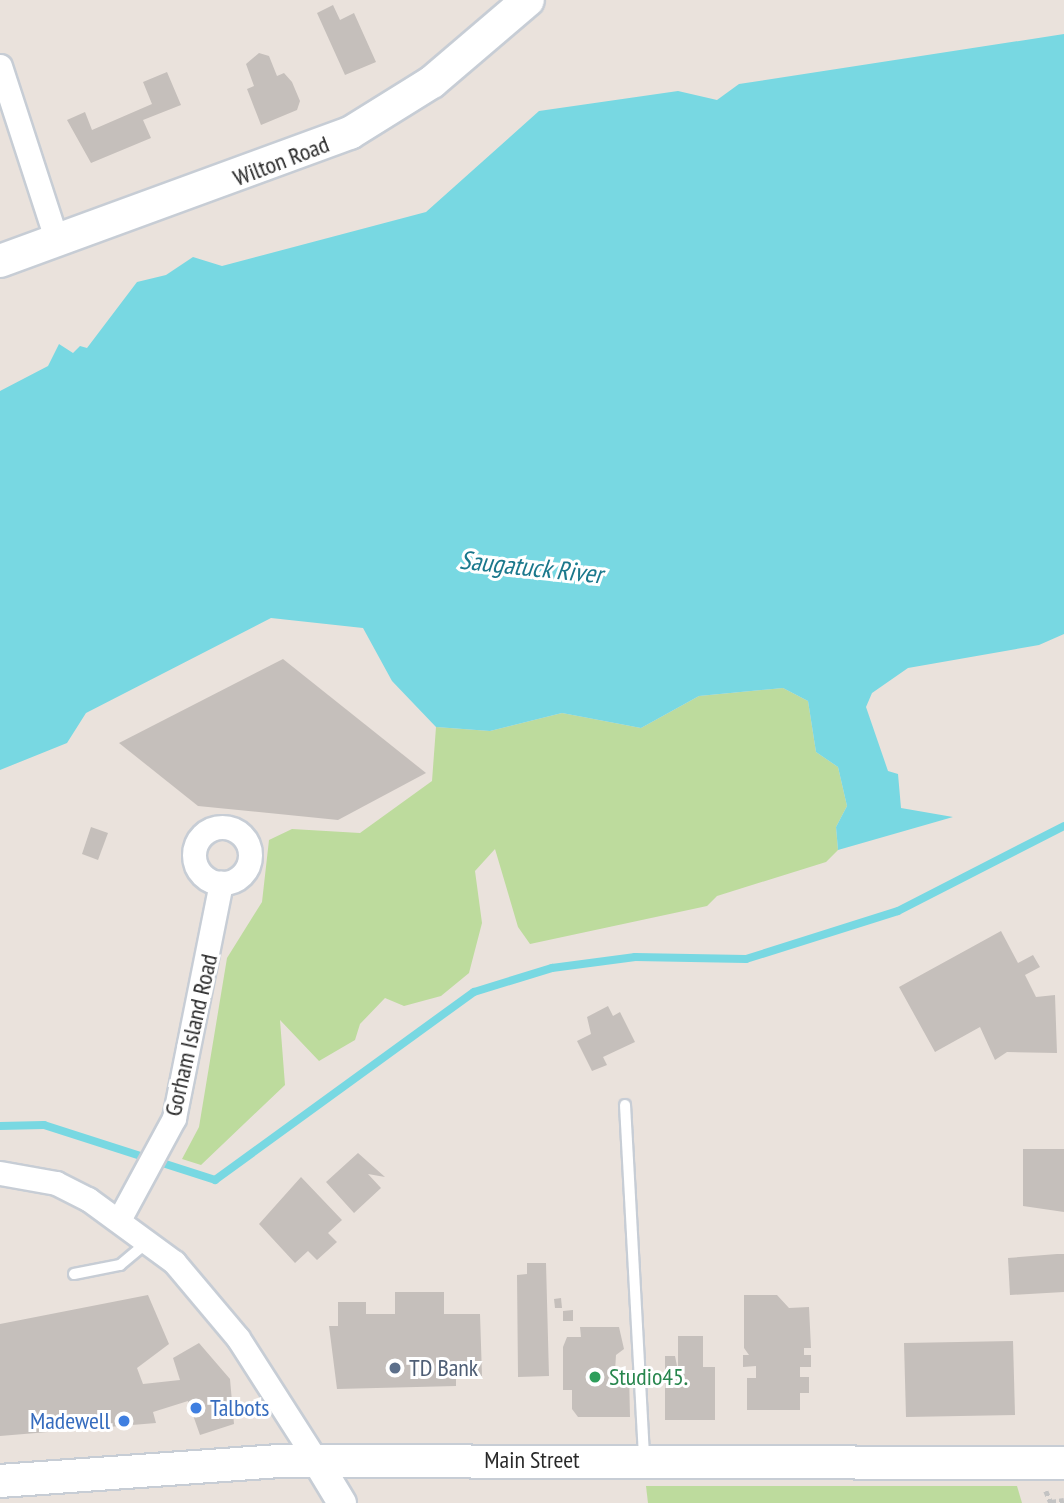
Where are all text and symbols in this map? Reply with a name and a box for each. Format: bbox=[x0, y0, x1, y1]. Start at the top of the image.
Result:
street label: Wilton Road bbox=[229, 130, 333, 192]
water label: Saugatuck River bbox=[458, 544, 604, 590]
street label: Gorham Island Road bbox=[158, 951, 224, 1119]
place label: TD Bank bbox=[409, 1354, 478, 1382]
marker: TD Bank bbox=[387, 1360, 403, 1376]
place label: Studio45. bbox=[609, 1363, 688, 1391]
marker: Studio45. bbox=[587, 1369, 603, 1385]
place label: Talbots bbox=[210, 1394, 269, 1422]
marker: Talbots bbox=[188, 1400, 204, 1416]
place label: Madewell bbox=[30, 1407, 110, 1435]
marker: Madewell bbox=[116, 1413, 132, 1429]
street label: Main Street bbox=[484, 1446, 580, 1474]

